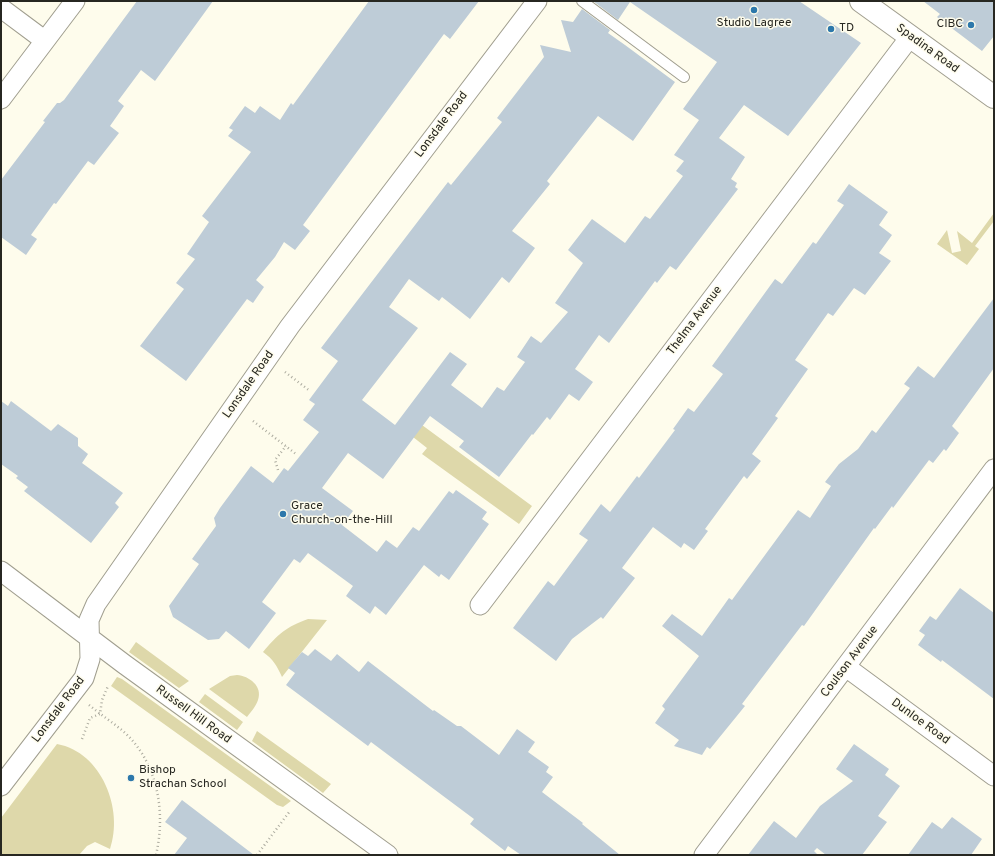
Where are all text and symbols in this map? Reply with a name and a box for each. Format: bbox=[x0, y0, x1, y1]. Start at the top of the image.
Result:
marker: Studio Lagree bbox=[749, 5, 759, 15]
place label: Studio Lagree bbox=[717, 17, 791, 31]
place label: CIBC bbox=[936, 18, 963, 32]
marker: CIBC bbox=[966, 20, 976, 30]
street label: Spadina Road bbox=[893, 21, 961, 77]
place label: TD bbox=[839, 22, 854, 36]
marker: TD bbox=[826, 24, 836, 34]
street label: Lonsdale Road bbox=[413, 89, 471, 161]
street label: Thelma Avenue bbox=[664, 284, 726, 358]
street label: Lonsdale Road bbox=[220, 349, 278, 421]
place label: Grace Church-on-the-Hill bbox=[291, 500, 393, 528]
marker: Grace Church-on-the-Hill bbox=[278, 509, 288, 519]
street label: Coulson Avenue bbox=[818, 623, 882, 701]
street label: Lonsdale Road bbox=[30, 674, 88, 746]
street label: Russell Hill Road bbox=[153, 683, 233, 747]
street label: Dunloe Road bbox=[888, 696, 952, 748]
place label: Bishop Strachan School bbox=[139, 764, 227, 792]
marker: Bishop Strachan School bbox=[126, 773, 136, 783]

